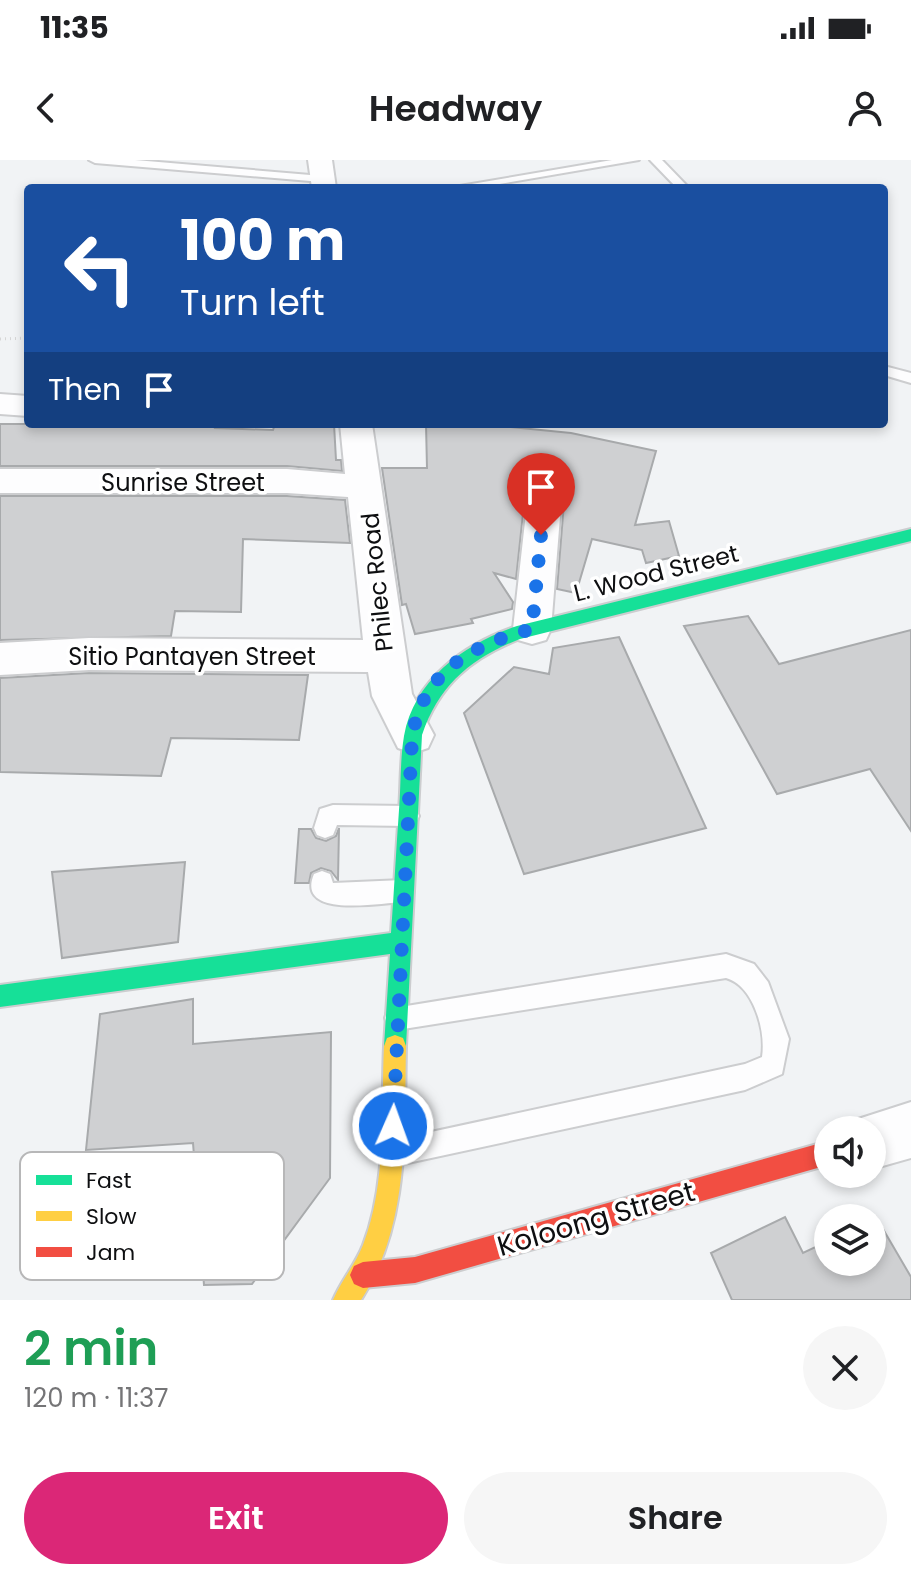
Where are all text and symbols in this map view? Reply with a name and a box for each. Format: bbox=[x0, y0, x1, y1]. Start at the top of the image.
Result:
text: 11:35 bbox=[40, 6, 109, 49]
text: Headway bbox=[369, 83, 542, 134]
icon: back bbox=[24, 86, 68, 130]
icon: person bbox=[843, 86, 887, 130]
text: 100 m bbox=[180, 201, 345, 280]
icon: left bbox=[48, 216, 152, 320]
text: Turn left bbox=[180, 277, 325, 328]
text: Then bbox=[48, 368, 121, 411]
icon: arrive bbox=[137, 368, 181, 412]
pin bbox=[507, 453, 575, 535]
icon: arrive bbox=[519, 465, 563, 509]
street label: Sunrise Street bbox=[101, 466, 265, 499]
street label: Philec Road bbox=[353, 511, 401, 653]
street label: L. Wood Street bbox=[570, 537, 742, 609]
street label: Sitio Pantayen Street bbox=[68, 640, 316, 673]
position arrow bbox=[351, 1084, 435, 1168]
map controls bbox=[814, 1116, 886, 1276]
button: sound bbox=[814, 1116, 886, 1188]
legend bbox=[20, 1152, 284, 1280]
text: Fast bbox=[86, 1165, 131, 1196]
street label: Koloong Street bbox=[493, 1172, 699, 1266]
text: Slow bbox=[86, 1201, 136, 1232]
button: layers bbox=[814, 1204, 886, 1276]
text: Jam bbox=[86, 1237, 135, 1268]
text: 2 min bbox=[24, 1315, 158, 1382]
button: close bbox=[803, 1326, 887, 1410]
text: 120 m · 11:37 bbox=[24, 1380, 168, 1416]
button: Exit bbox=[24, 1472, 448, 1564]
button: Share bbox=[464, 1472, 887, 1564]

